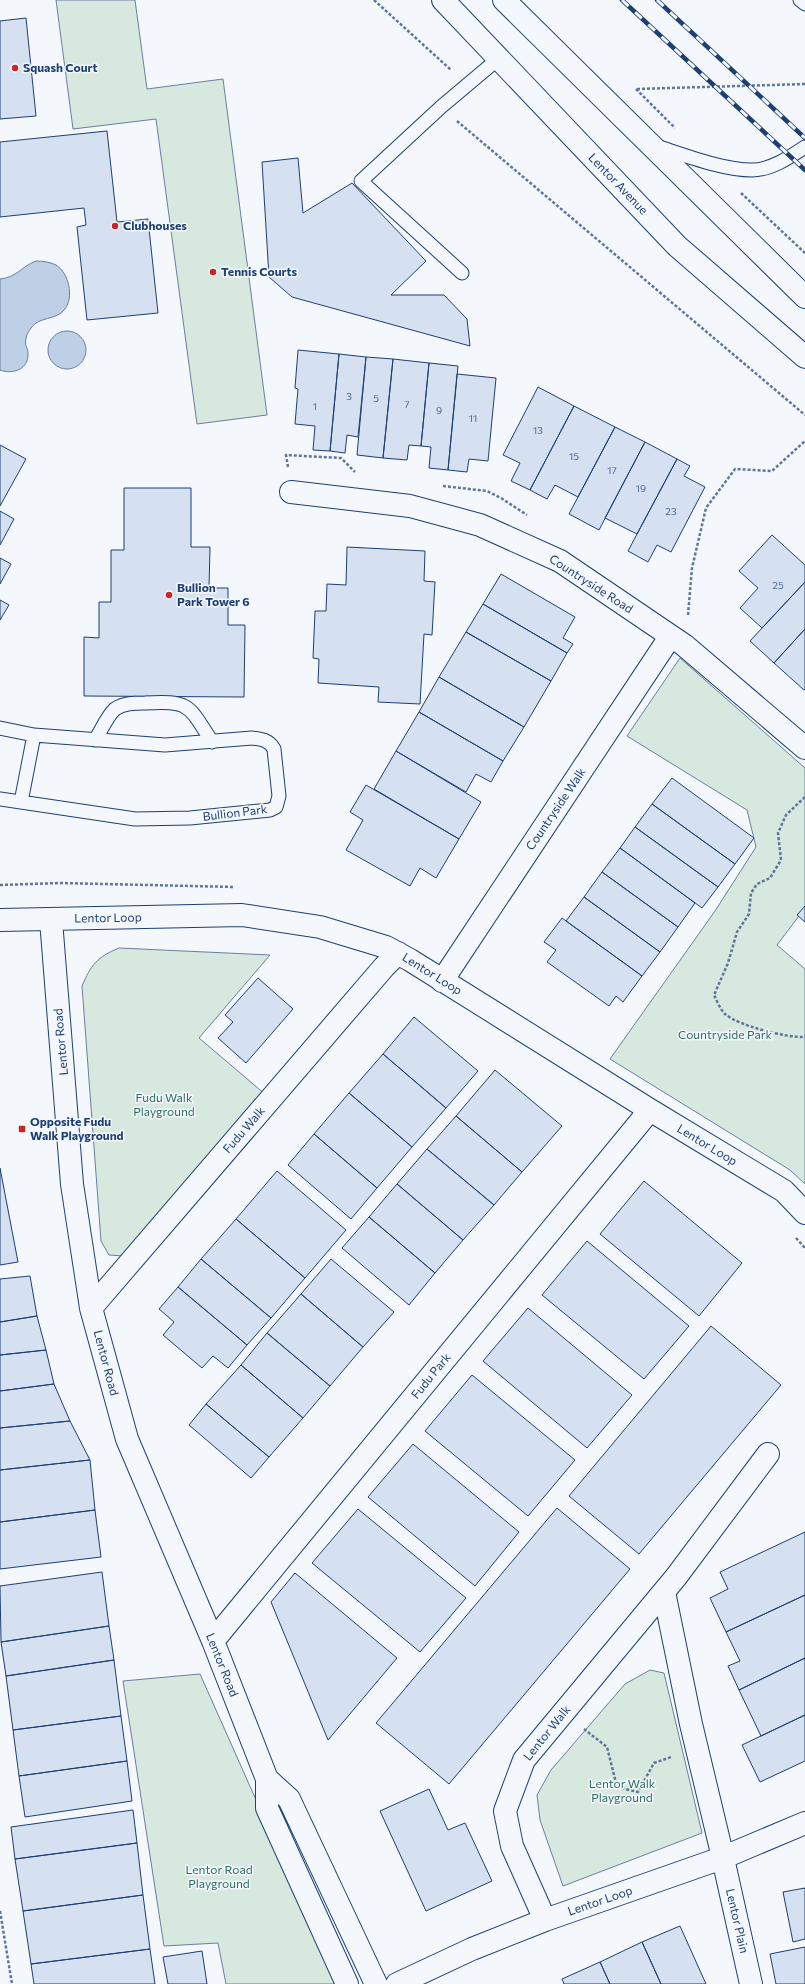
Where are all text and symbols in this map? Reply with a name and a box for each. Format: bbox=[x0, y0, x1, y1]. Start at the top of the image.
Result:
place label: Squash Court bbox=[23, 60, 98, 74]
marker: Squash Court bbox=[10, 63, 20, 73]
street label: Lentor Avenue bbox=[586, 150, 651, 217]
place label: Clubhouses bbox=[123, 218, 187, 232]
marker: Clubhouses bbox=[110, 221, 120, 231]
place label: Tennis Courts bbox=[221, 264, 298, 278]
marker: Tennis Courts bbox=[208, 267, 218, 277]
house number: 3 bbox=[346, 390, 352, 402]
house number: 5 bbox=[373, 392, 379, 404]
house number: 7 bbox=[404, 398, 410, 410]
house number: 1 bbox=[313, 400, 317, 412]
house number: 9 bbox=[436, 404, 442, 416]
house number: 11 bbox=[469, 412, 477, 424]
house number: 13 bbox=[533, 424, 543, 436]
house number: 15 bbox=[569, 450, 579, 462]
house number: 17 bbox=[607, 464, 617, 476]
house number: 19 bbox=[636, 482, 646, 494]
house number: 23 bbox=[665, 505, 677, 517]
street label: Countryside Road bbox=[547, 551, 636, 615]
house number: 25 bbox=[772, 579, 784, 591]
place label: Bullion Park Tower 6 bbox=[177, 580, 250, 608]
marker: Bullion Park Tower 6 bbox=[164, 590, 174, 600]
street label: Countryside Walk bbox=[522, 764, 588, 852]
street label: Bullion Park bbox=[202, 801, 269, 823]
street label: Lentor Loop bbox=[74, 909, 142, 925]
street label: Lentor Loop bbox=[400, 949, 465, 997]
street label: Lentor Road bbox=[50, 1008, 70, 1076]
park label: Countryside Park bbox=[678, 1027, 773, 1041]
park label: Fudu Walk Playground bbox=[133, 1090, 195, 1118]
street label: Fudu Walk bbox=[219, 1103, 267, 1155]
place label: Opposite Fudu Walk Playground bbox=[30, 1114, 124, 1142]
street label: Lentor Loop bbox=[675, 1121, 740, 1168]
marker: Opposite Fudu Walk Playground bbox=[17, 1124, 27, 1134]
street label: Lentor Road bbox=[92, 1328, 122, 1397]
street label: Fudu Park bbox=[408, 1349, 453, 1401]
street label: Lentor Road bbox=[204, 1631, 242, 1698]
street label: Lentor Walk bbox=[520, 1702, 573, 1763]
park label: Lentor Walk Playground bbox=[589, 1776, 656, 1804]
park label: Lentor Road Playground bbox=[185, 1862, 253, 1890]
street label: Lentor Loop bbox=[565, 1882, 634, 1918]
street label: Lentor Plain bbox=[724, 1887, 752, 1955]

